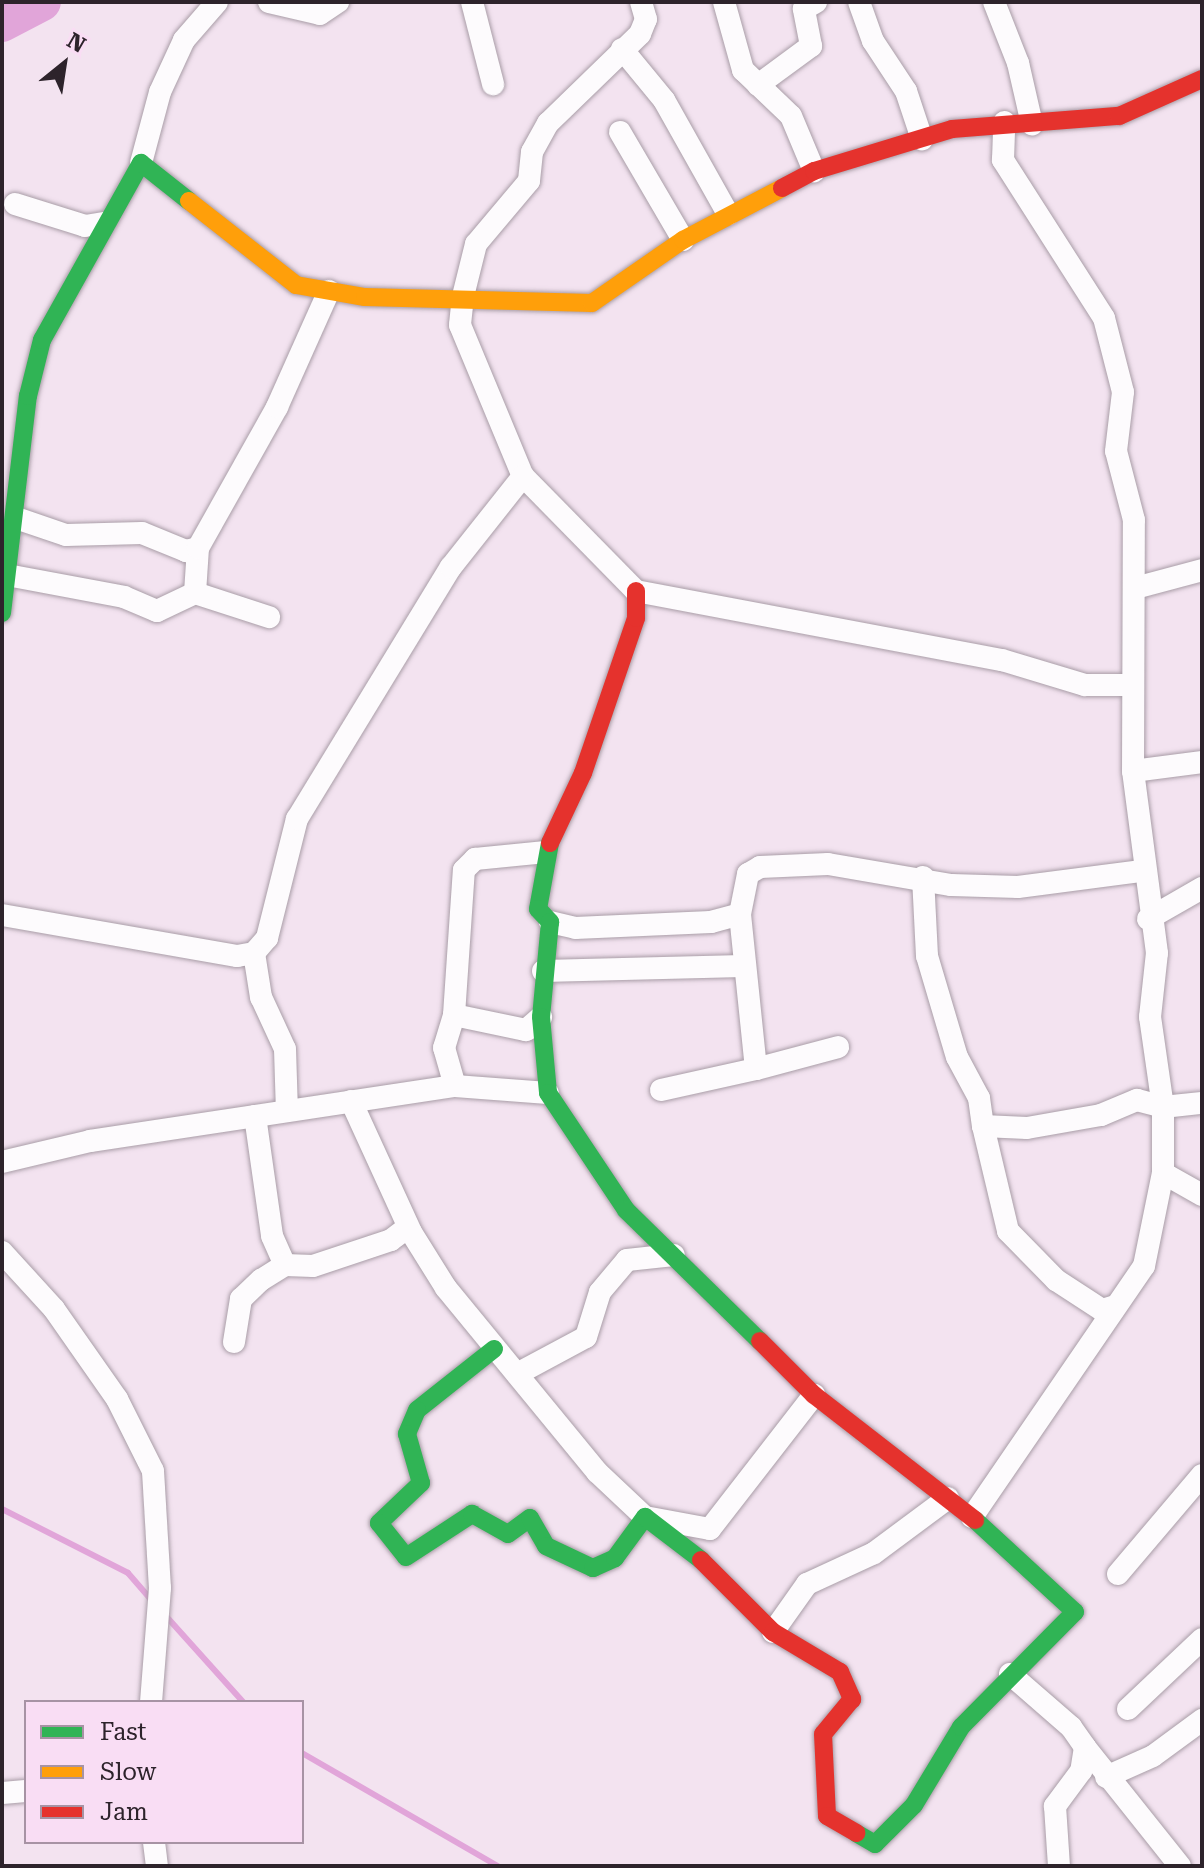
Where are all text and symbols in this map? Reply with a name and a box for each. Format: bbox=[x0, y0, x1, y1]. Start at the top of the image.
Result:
north arrow bbox=[24, 24, 104, 104]
text: N bbox=[63, 28, 90, 58]
legend bbox=[24, 1700, 304, 1844]
text: Fast bbox=[100, 1718, 147, 1746]
text: Slow bbox=[100, 1758, 156, 1786]
text: Jam bbox=[100, 1798, 148, 1826]

